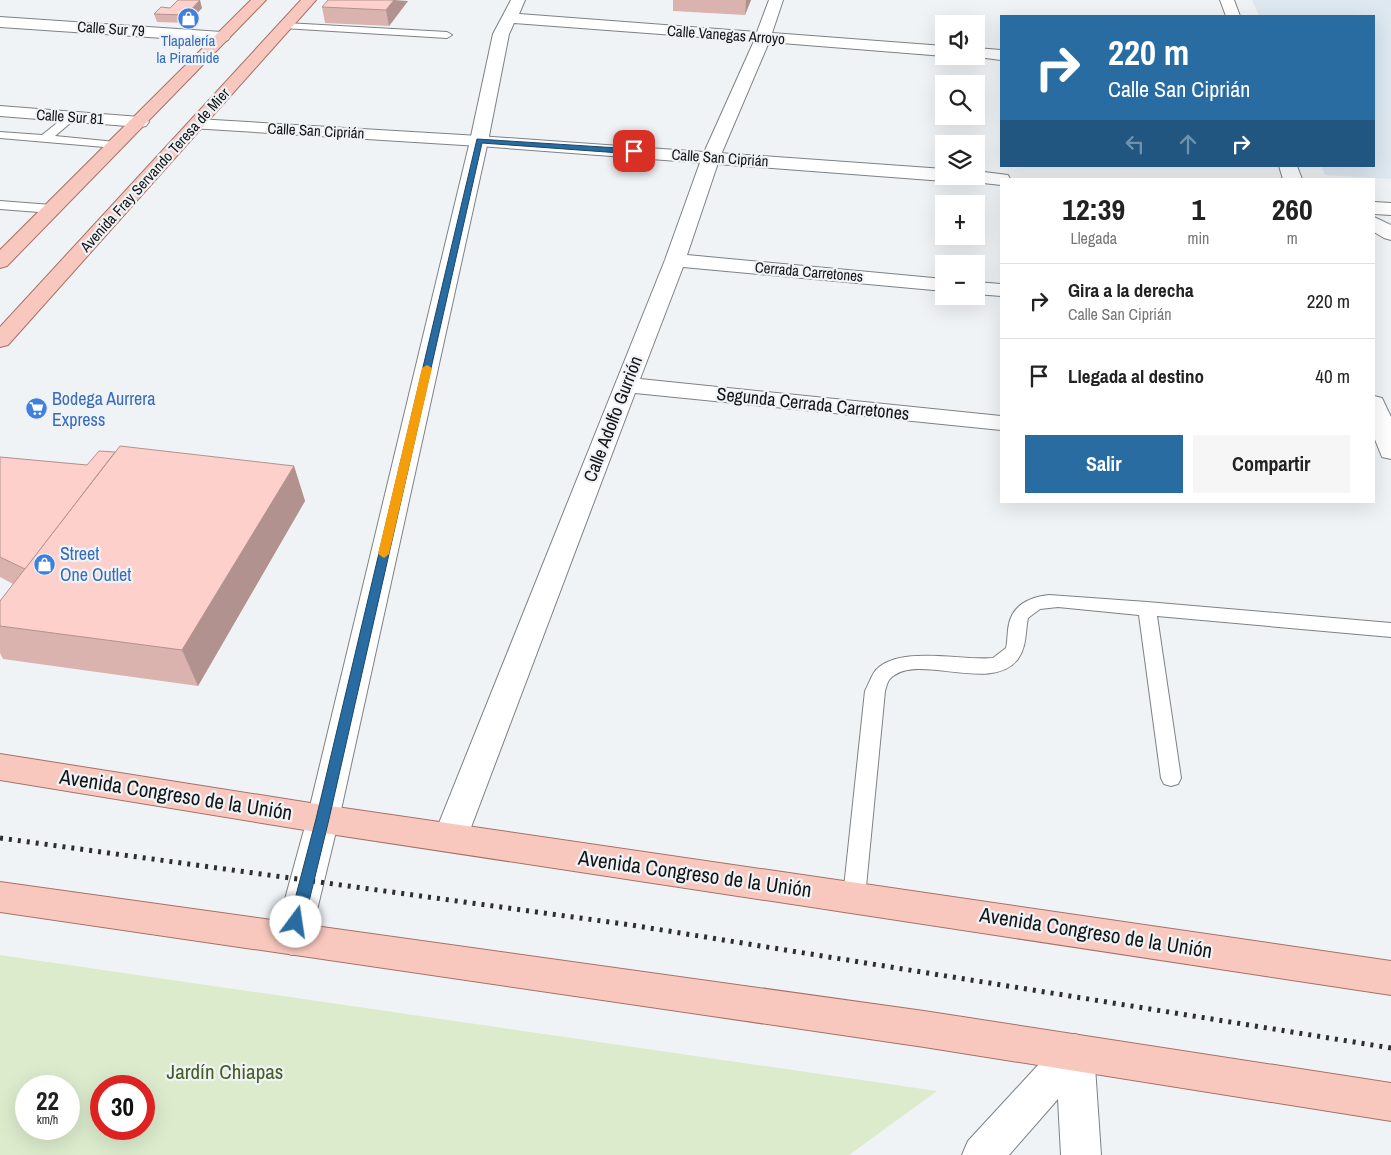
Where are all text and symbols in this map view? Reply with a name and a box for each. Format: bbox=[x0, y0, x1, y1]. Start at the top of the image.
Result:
shop icon: Tlapalería la Piramide bbox=[176, 6, 200, 30]
map controls bbox=[935, 15, 985, 305]
button: sound bbox=[935, 15, 985, 65]
street label: Calle Sur 79 bbox=[77, 16, 146, 41]
street label: Calle Vanegas Arroyo bbox=[666, 20, 786, 49]
text: 220 m bbox=[1108, 29, 1189, 76]
place label: Tlapalería la Piramide bbox=[157, 30, 220, 68]
icon: right bbox=[1025, 35, 1090, 100]
text: Calle San Ciprián bbox=[1108, 74, 1250, 104]
button: search bbox=[935, 75, 985, 125]
street label: Avenida Fray Servando Teresa de Mier bbox=[74, 83, 234, 257]
street label: Calle Sur 81 bbox=[36, 104, 105, 129]
street label: Calle San Ciprián bbox=[267, 117, 365, 144]
pin bbox=[613, 130, 655, 172]
icon: left bbox=[1121, 130, 1149, 158]
icon: ahead bbox=[1174, 130, 1202, 158]
icon: right bbox=[1227, 130, 1255, 158]
button: layers bbox=[935, 135, 985, 185]
icon: arrive bbox=[620, 137, 648, 165]
street label: Calle San Ciprián bbox=[671, 144, 769, 171]
text: 12:39 bbox=[1062, 189, 1125, 229]
text: 1 bbox=[1192, 189, 1205, 229]
text: 260 bbox=[1272, 189, 1313, 229]
button: + bbox=[935, 195, 985, 245]
text: Llegada bbox=[1070, 227, 1117, 249]
text: min bbox=[1187, 227, 1209, 249]
text: m bbox=[1287, 227, 1298, 249]
button: − bbox=[935, 255, 985, 305]
street label: Cerrada Carretones bbox=[754, 256, 864, 287]
text: Gira a la derecha bbox=[1068, 277, 1194, 303]
icon: right bbox=[1025, 287, 1053, 315]
text: 220 m bbox=[1307, 288, 1350, 314]
text: Calle San Ciprián bbox=[1068, 303, 1172, 325]
street label: Calle Adolfo Gurrión bbox=[577, 352, 648, 485]
icon: arrive bbox=[1025, 362, 1053, 390]
text: Llegada al destino bbox=[1068, 363, 1204, 389]
text: 40 m bbox=[1315, 363, 1350, 389]
street label: Segunda Cerrada Carretones bbox=[715, 381, 911, 426]
place label: Bodega Aurrera Express bbox=[52, 386, 155, 432]
supermarket icon: Bodega Aurrera Express bbox=[24, 397, 48, 421]
button: Salir bbox=[1025, 435, 1183, 493]
button: Compartir bbox=[1193, 435, 1350, 493]
place label: Street One Outlet bbox=[60, 541, 131, 587]
shop icon: Street One Outlet bbox=[32, 552, 56, 576]
street label: Avenida Congreso de la Unión bbox=[57, 762, 295, 827]
street label: Avenida Congreso de la Unión bbox=[576, 843, 814, 904]
position arrow bbox=[269, 895, 321, 947]
street label: Avenida Congreso de la Unión bbox=[977, 900, 1215, 965]
park label: Jardín Chiapas bbox=[167, 1057, 283, 1086]
speed limit sign: 30 bbox=[90, 1075, 155, 1140]
text: 22 bbox=[36, 1084, 59, 1118]
text: km/h bbox=[37, 1112, 58, 1128]

